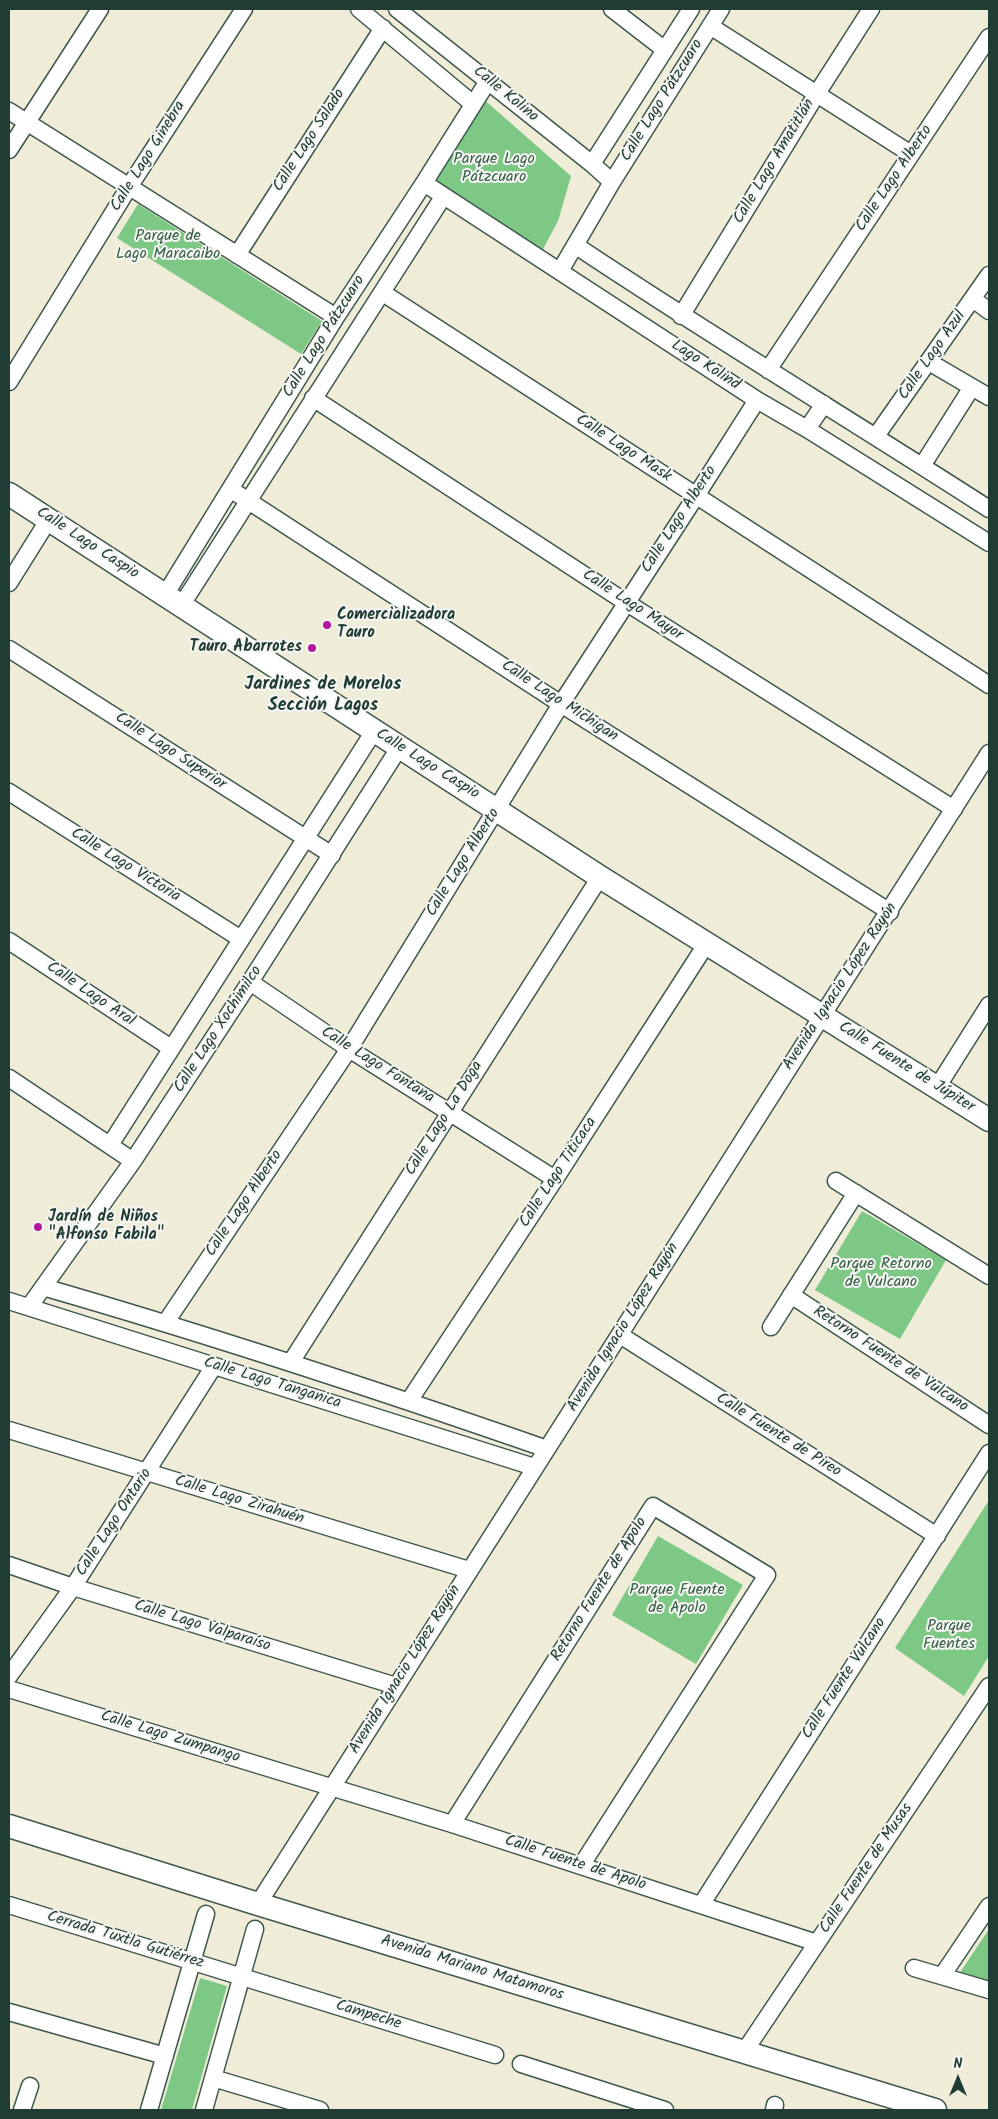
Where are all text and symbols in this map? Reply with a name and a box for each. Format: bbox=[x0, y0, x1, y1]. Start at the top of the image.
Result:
street label: Calle Lago Pátzcuaro bbox=[618, 36, 708, 166]
street label: Calle Kolino bbox=[468, 63, 542, 127]
street label: Calle Lago Salado bbox=[270, 86, 350, 196]
street label: Calle Lago Amatitlán bbox=[730, 96, 820, 228]
street label: Calle Lago Ginebra bbox=[107, 98, 191, 216]
street label: Calle Lago Alberto bbox=[852, 122, 938, 236]
park label: Parque Lago Pátzcuaro bbox=[453, 150, 535, 188]
park label: Parque de Lago Maracaibo bbox=[116, 227, 220, 265]
street label: Calle Lago Pátzcuaro bbox=[280, 272, 370, 402]
street label: Calle Lago Azul bbox=[895, 308, 971, 404]
street label: Lago Kolind bbox=[667, 337, 743, 395]
street label: Calle Lago Mask bbox=[571, 411, 675, 487]
street label: Calle Lago Alberto bbox=[638, 463, 722, 577]
street label: Calle Lago Caspio bbox=[32, 504, 142, 584]
street label: Calle Lago Mayor bbox=[578, 566, 686, 646]
place label: Comercializadora Tauro bbox=[337, 606, 455, 644]
marker: Comercializadora Tauro bbox=[321, 619, 333, 631]
place label: Tauro Abarrotes bbox=[189, 638, 302, 658]
marker: Tauro Abarrotes bbox=[306, 642, 318, 654]
street label: Calle Lago Michigan bbox=[497, 657, 621, 747]
district label: Jardines de Morelos Sección Lagos bbox=[245, 675, 401, 718]
street label: Calle Lago Superior bbox=[111, 709, 229, 795]
street label: Calle Lago Caspio bbox=[372, 725, 482, 805]
street label: Calle Lago Alberto bbox=[423, 805, 505, 921]
street label: Calle Lago Victoria bbox=[67, 825, 183, 907]
street label: Avenida Ignacio López Rayón bbox=[780, 900, 902, 1074]
street label: Calle Lago Aral bbox=[42, 958, 138, 1032]
street label: Calle Lago Xochimilco bbox=[171, 963, 267, 1097]
street label: Calle Fuente de Júpiter bbox=[834, 1018, 978, 1118]
street label: Calle Lago Fontana bbox=[317, 1023, 437, 1109]
street label: Calle Lago La Doga bbox=[402, 1058, 488, 1180]
street label: Calle Lago Titicaca bbox=[516, 1114, 602, 1232]
street label: Calle Lago Alberto bbox=[202, 1147, 288, 1261]
place label: Jardín de Niños "Alfonso Fabila" bbox=[48, 1208, 164, 1246]
marker: Jardín de Niños "Alfonso Fabila" bbox=[32, 1221, 44, 1233]
street label: Avenida Ignacio López Rayón bbox=[564, 1240, 684, 1416]
park label: Parque Retorno de Vulcano bbox=[830, 1255, 932, 1293]
street label: Retorno Fuente de Vulcano bbox=[809, 1303, 971, 1417]
street label: Calle Lago Tanganica bbox=[201, 1354, 343, 1414]
street label: Calle Fuente de Pireo bbox=[712, 1390, 844, 1482]
street label: Calle Lago Ontario bbox=[73, 1466, 157, 1580]
street label: Calle Lago Zirahuén bbox=[172, 1472, 306, 1530]
street label: Retorno Fuente de Apolo bbox=[548, 1514, 652, 1666]
park label: Parque Fuente de Apolo bbox=[629, 1581, 725, 1619]
street label: Avenida Ignacio López Rayón bbox=[346, 1582, 466, 1758]
street label: Calle Lago Valparaíso bbox=[131, 1597, 273, 1657]
street label: Calle Fuente Vulcano bbox=[799, 1615, 891, 1743]
park label: Parque Fuentes bbox=[923, 1617, 975, 1655]
street label: Calle Lago Zumpango bbox=[98, 1708, 242, 1768]
street label: Calle Fuente de Musas bbox=[816, 1800, 918, 1938]
street label: Calle Fuente de Apolo bbox=[502, 1832, 648, 1896]
street label: Cerrada Tuxtla Gutiérrez bbox=[44, 1908, 206, 1974]
street label: Avenida Mariano Matamoros bbox=[378, 1932, 566, 2006]
street label: Campeche bbox=[333, 1997, 403, 2035]
text: N bbox=[954, 2053, 962, 2075]
north arrow bbox=[933, 2054, 983, 2104]

